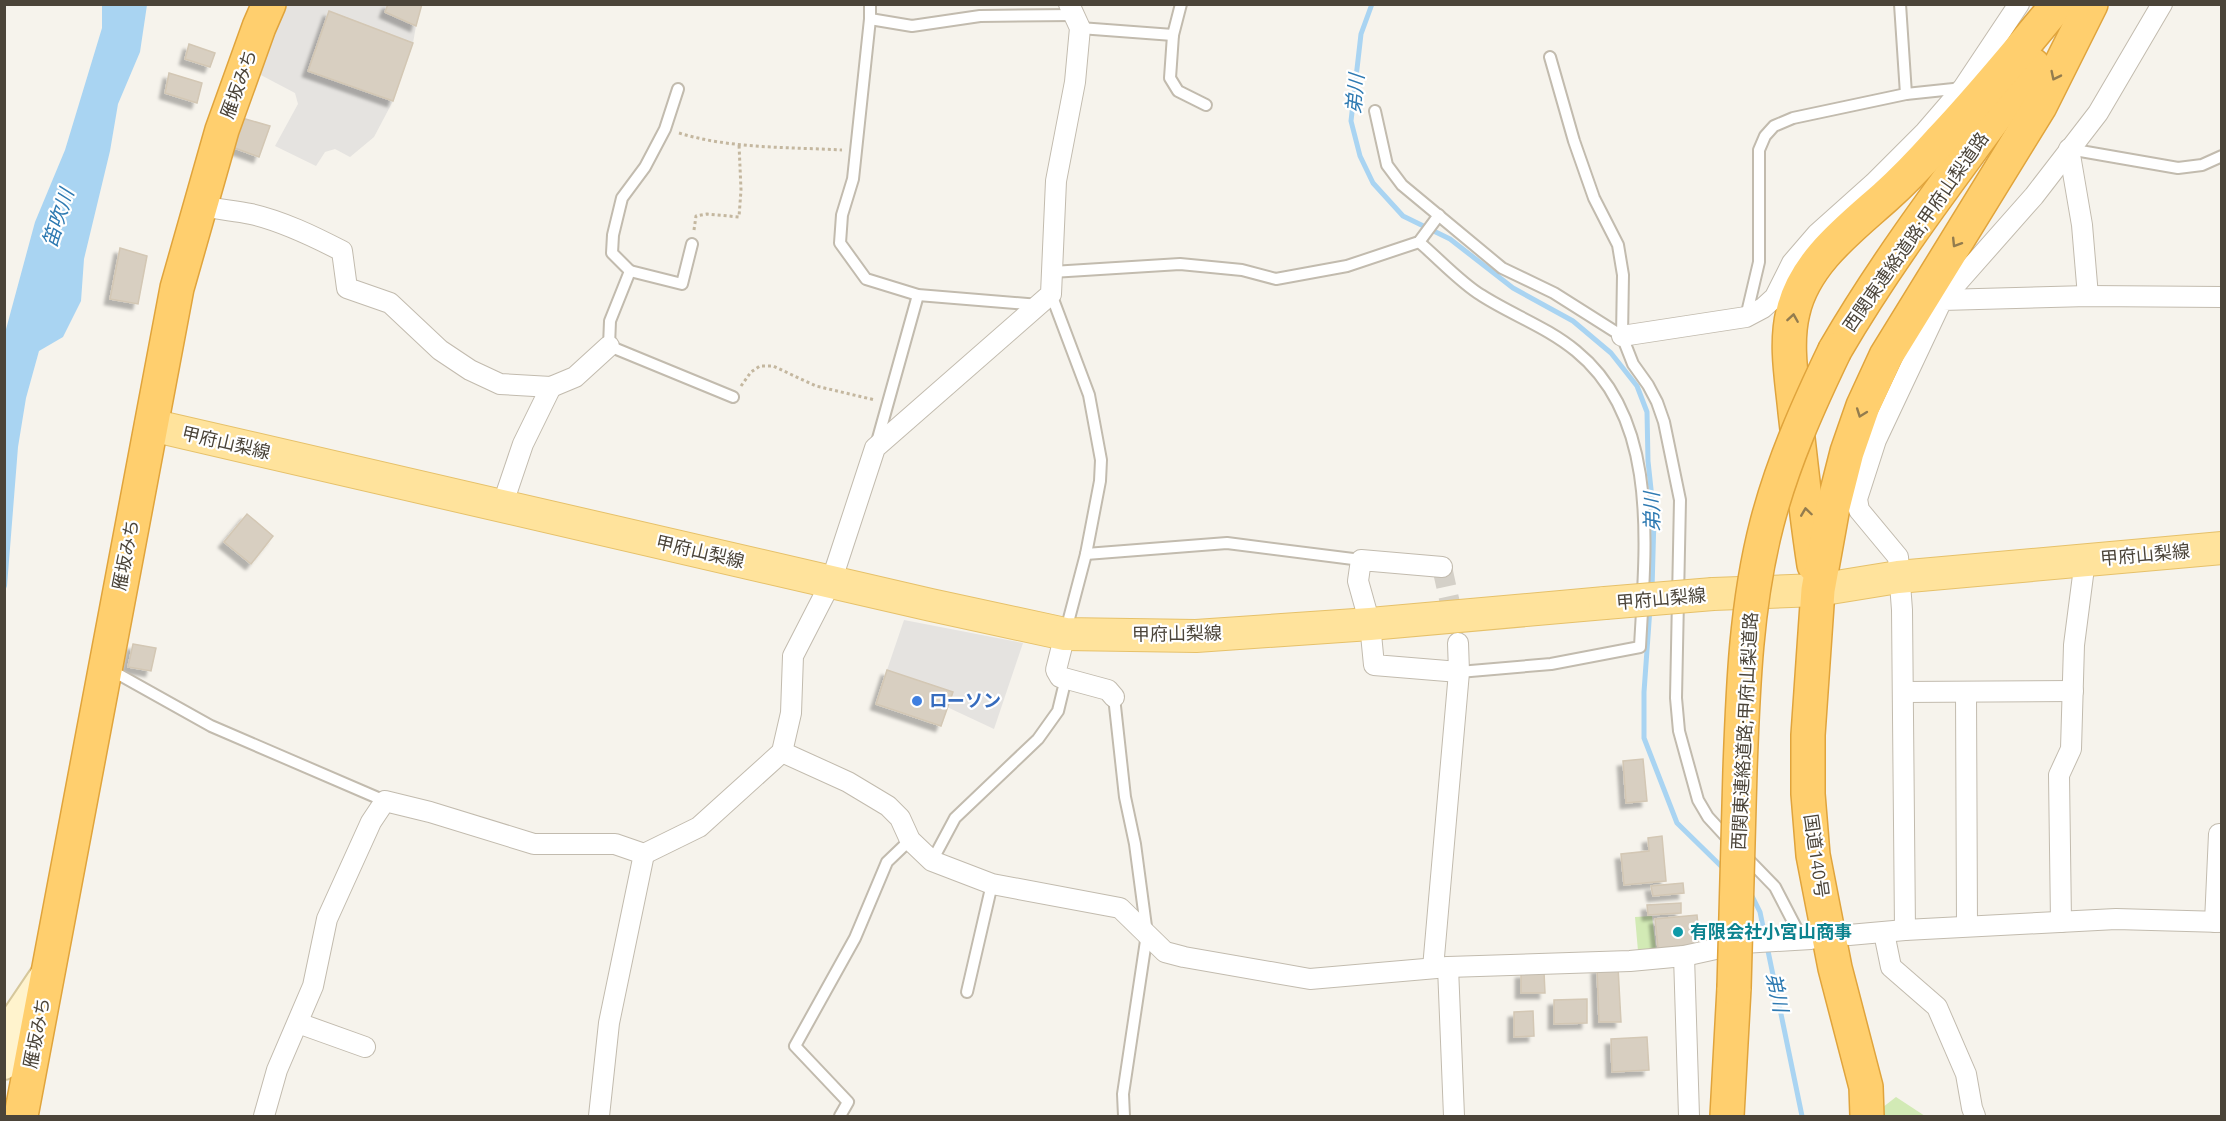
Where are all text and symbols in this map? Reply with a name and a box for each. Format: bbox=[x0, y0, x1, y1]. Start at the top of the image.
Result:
street label: 雁坂みち bbox=[216, 46, 260, 121]
one-way arrow bbox=[2051, 69, 2063, 80]
water label: 弟川 bbox=[1341, 71, 1368, 115]
street label: 西関東連絡道路;甲府山梨道路 bbox=[1839, 128, 1992, 335]
water label: 笛吹川 bbox=[37, 184, 78, 250]
one-way arrow bbox=[1951, 237, 1963, 247]
one-way arrow bbox=[1786, 313, 1798, 323]
one-way arrow bbox=[1855, 407, 1868, 418]
street label: 甲府山梨線 bbox=[180, 422, 272, 462]
water label: 弟川 bbox=[1640, 490, 1663, 532]
one-way arrow bbox=[1800, 507, 1813, 516]
street label: 雁坂みち bbox=[108, 518, 142, 592]
street label: 甲府山梨線 bbox=[654, 531, 746, 571]
street label: 甲府山梨線 bbox=[2099, 540, 2191, 568]
street label: 甲府山梨線 bbox=[1615, 584, 1707, 612]
street label: 西関東連絡道路;甲府山梨道路 bbox=[1728, 611, 1760, 851]
street label: 甲府山梨線 bbox=[1132, 622, 1222, 644]
place label: ローソン bbox=[929, 690, 1001, 710]
marker: ローソン bbox=[910, 694, 924, 708]
street label: 国道140号 bbox=[1801, 813, 1833, 899]
place label: 有限会社小宮山商事 bbox=[1690, 921, 1852, 941]
marker: 有限会社小宮山商事 bbox=[1671, 925, 1685, 939]
water label: 弟川 bbox=[1762, 970, 1793, 1016]
street label: 雁坂みち bbox=[19, 996, 53, 1070]

